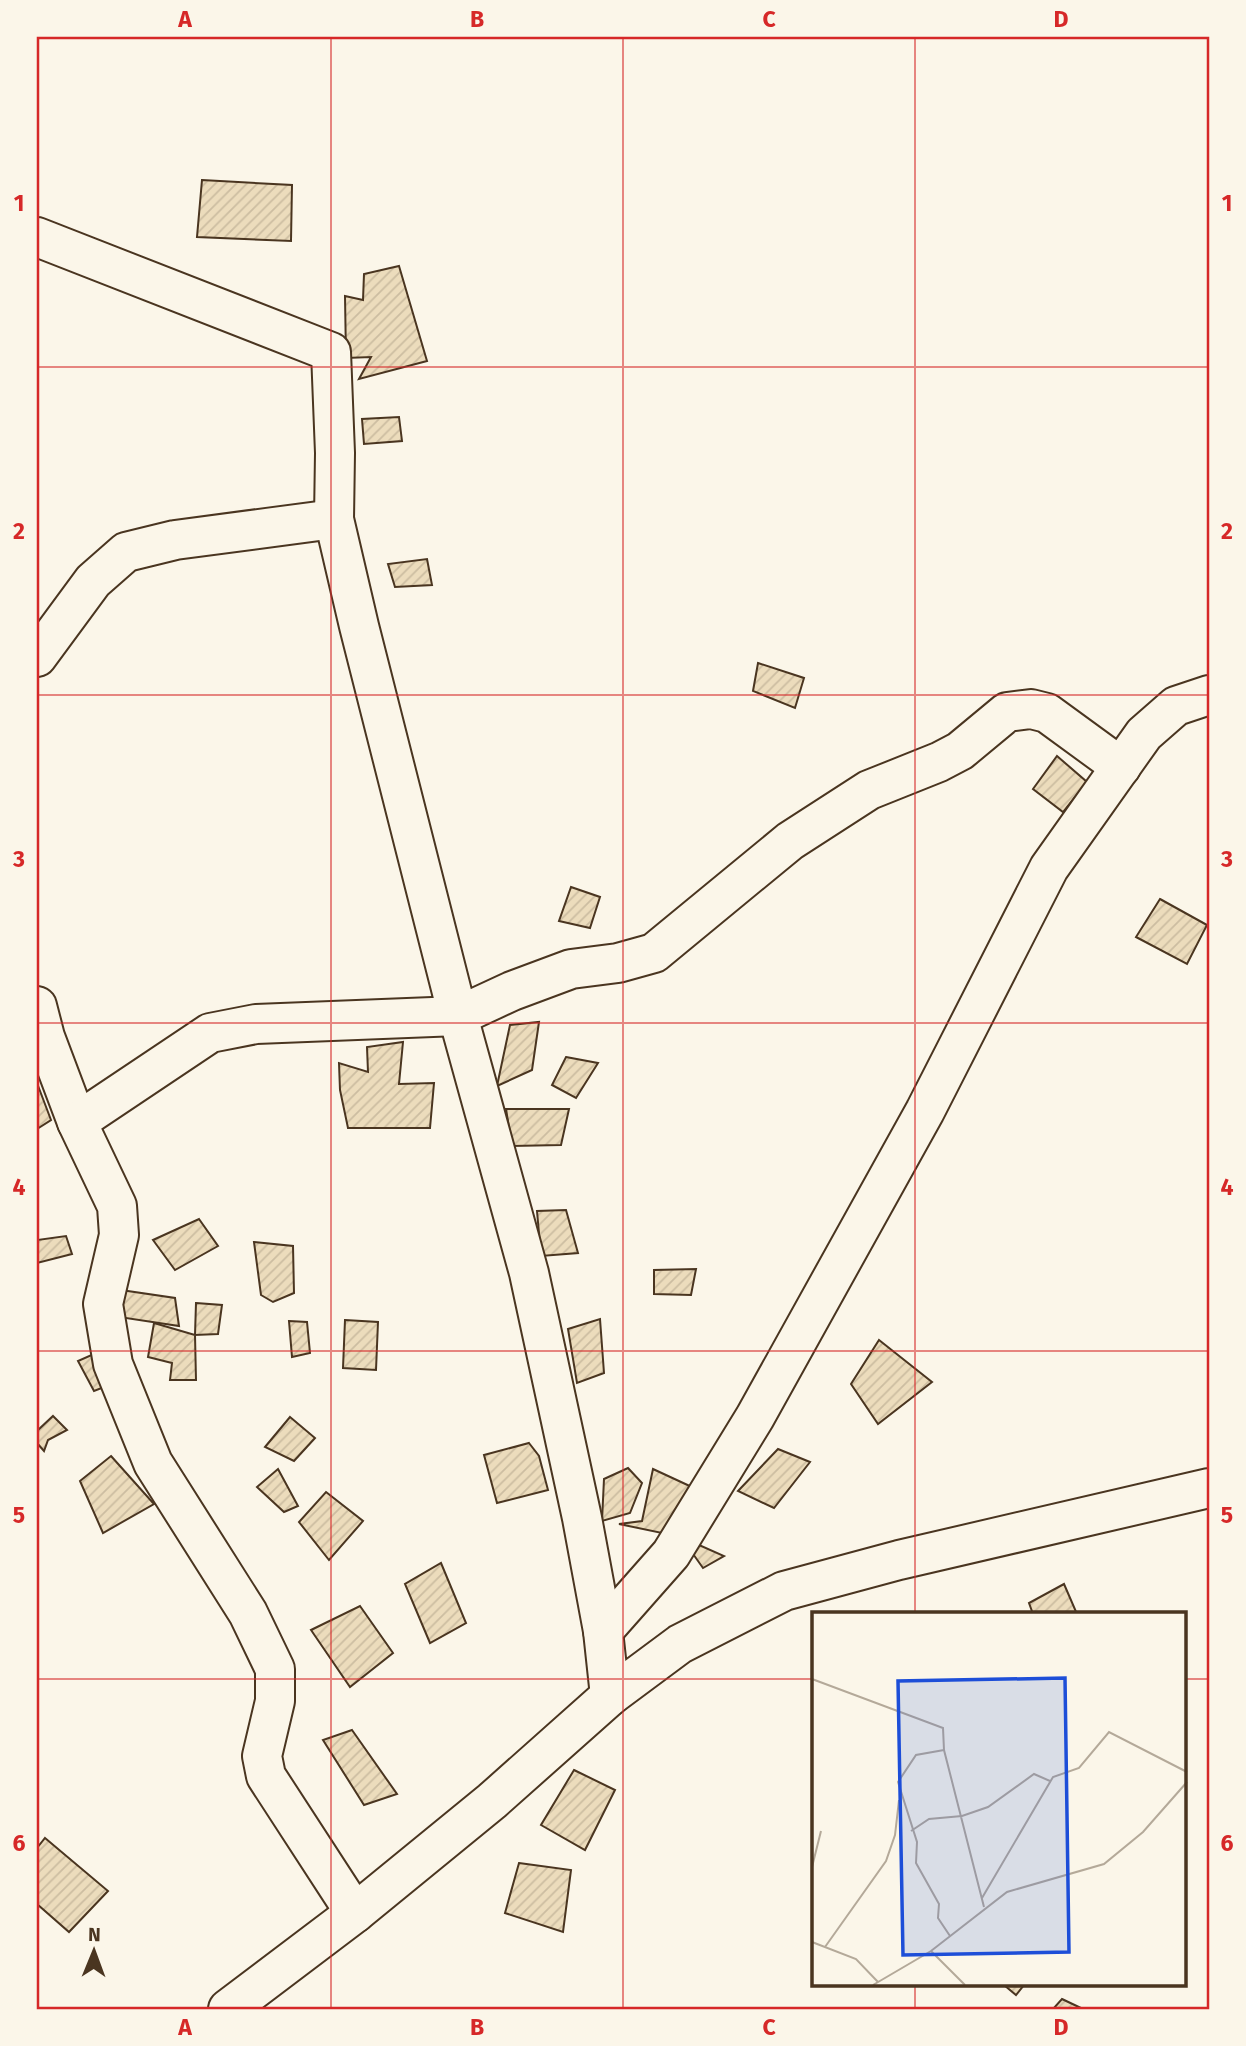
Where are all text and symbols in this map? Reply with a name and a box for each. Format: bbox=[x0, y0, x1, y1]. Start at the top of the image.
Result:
text: A bbox=[177, 5, 192, 33]
text: B bbox=[470, 5, 484, 33]
text: C bbox=[762, 5, 776, 33]
text: D bbox=[1054, 5, 1069, 33]
text: 1 bbox=[14, 189, 24, 217]
text: 1 bbox=[1222, 189, 1232, 217]
text: 2 bbox=[13, 517, 25, 545]
text: 2 bbox=[1221, 517, 1233, 545]
text: 3 bbox=[12, 845, 25, 873]
text: 3 bbox=[1220, 845, 1233, 873]
text: 4 bbox=[13, 1173, 26, 1201]
text: 4 bbox=[1221, 1173, 1234, 1201]
text: 5 bbox=[13, 1501, 25, 1529]
text: 5 bbox=[1221, 1501, 1233, 1529]
inset map bbox=[812, 1612, 1186, 1986]
text: 6 bbox=[13, 1829, 26, 1857]
text: 6 bbox=[1221, 1829, 1234, 1857]
north arrow bbox=[60, 1916, 130, 1986]
text: N bbox=[88, 1923, 101, 1946]
text: A bbox=[177, 2013, 192, 2041]
text: B bbox=[470, 2013, 484, 2041]
text: C bbox=[762, 2013, 776, 2041]
text: D bbox=[1054, 2013, 1069, 2041]

